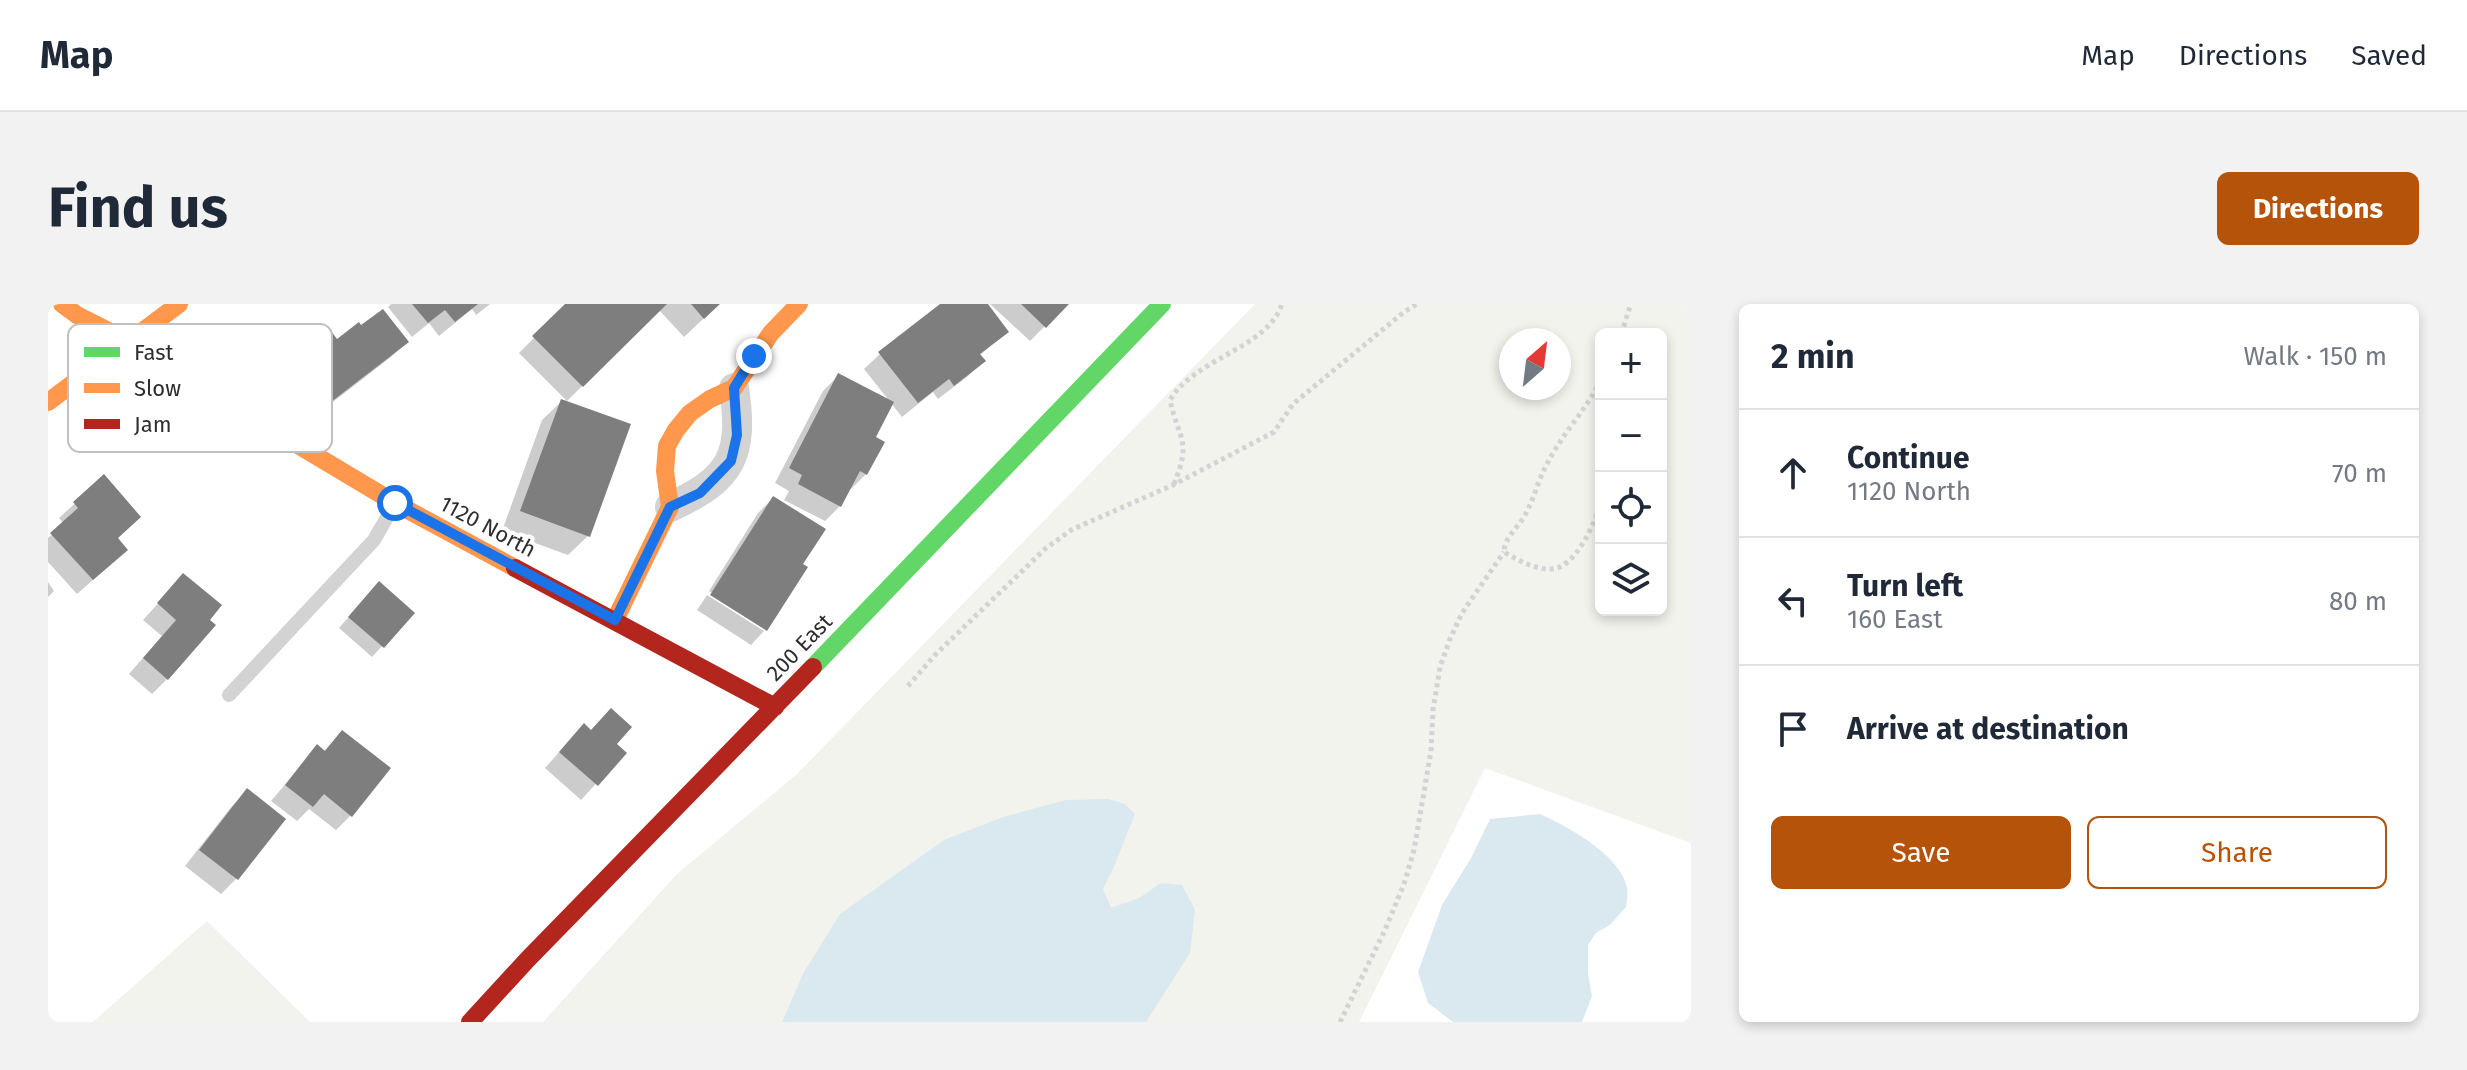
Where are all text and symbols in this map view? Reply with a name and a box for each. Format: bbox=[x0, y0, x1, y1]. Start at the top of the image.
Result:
text: Map bbox=[40, 32, 113, 78]
text: Map bbox=[2081, 39, 2135, 72]
text: Directions bbox=[2179, 39, 2307, 72]
text: Saved bbox=[2351, 39, 2427, 72]
button: Directions bbox=[2217, 172, 2419, 245]
text: Find us bbox=[48, 175, 228, 242]
legend bbox=[68, 324, 332, 452]
north arrow bbox=[1499, 328, 1571, 400]
map controls bbox=[1595, 328, 1667, 616]
button: + bbox=[1595, 328, 1667, 400]
text: 2 min bbox=[1771, 336, 1855, 377]
route end bbox=[736, 338, 772, 374]
text: Fast bbox=[134, 339, 174, 366]
text: Walk · 150 m bbox=[2244, 341, 2387, 372]
text: Slow bbox=[134, 375, 181, 402]
button: − bbox=[1595, 400, 1667, 472]
text: Jam bbox=[134, 411, 172, 438]
text: Continue bbox=[1847, 440, 1970, 476]
icon: ahead bbox=[1771, 451, 1815, 495]
text: 70 m bbox=[2332, 458, 2387, 489]
button: locate bbox=[1595, 472, 1667, 544]
text: 1120 North bbox=[1847, 476, 1971, 507]
route start bbox=[377, 485, 413, 521]
street label: 1120 North bbox=[435, 490, 540, 563]
button: layers bbox=[1595, 544, 1667, 616]
text: Turn left bbox=[1847, 568, 1963, 604]
icon: left bbox=[1771, 579, 1815, 623]
text: 80 m bbox=[2329, 586, 2387, 617]
text: 160 East bbox=[1847, 604, 1943, 635]
street label: 200 East bbox=[761, 608, 838, 686]
icon: arrive bbox=[1771, 707, 1815, 751]
text: Arrive at destination bbox=[1847, 711, 2129, 747]
button: Save bbox=[1771, 816, 2071, 889]
button: Share bbox=[2087, 816, 2387, 889]

